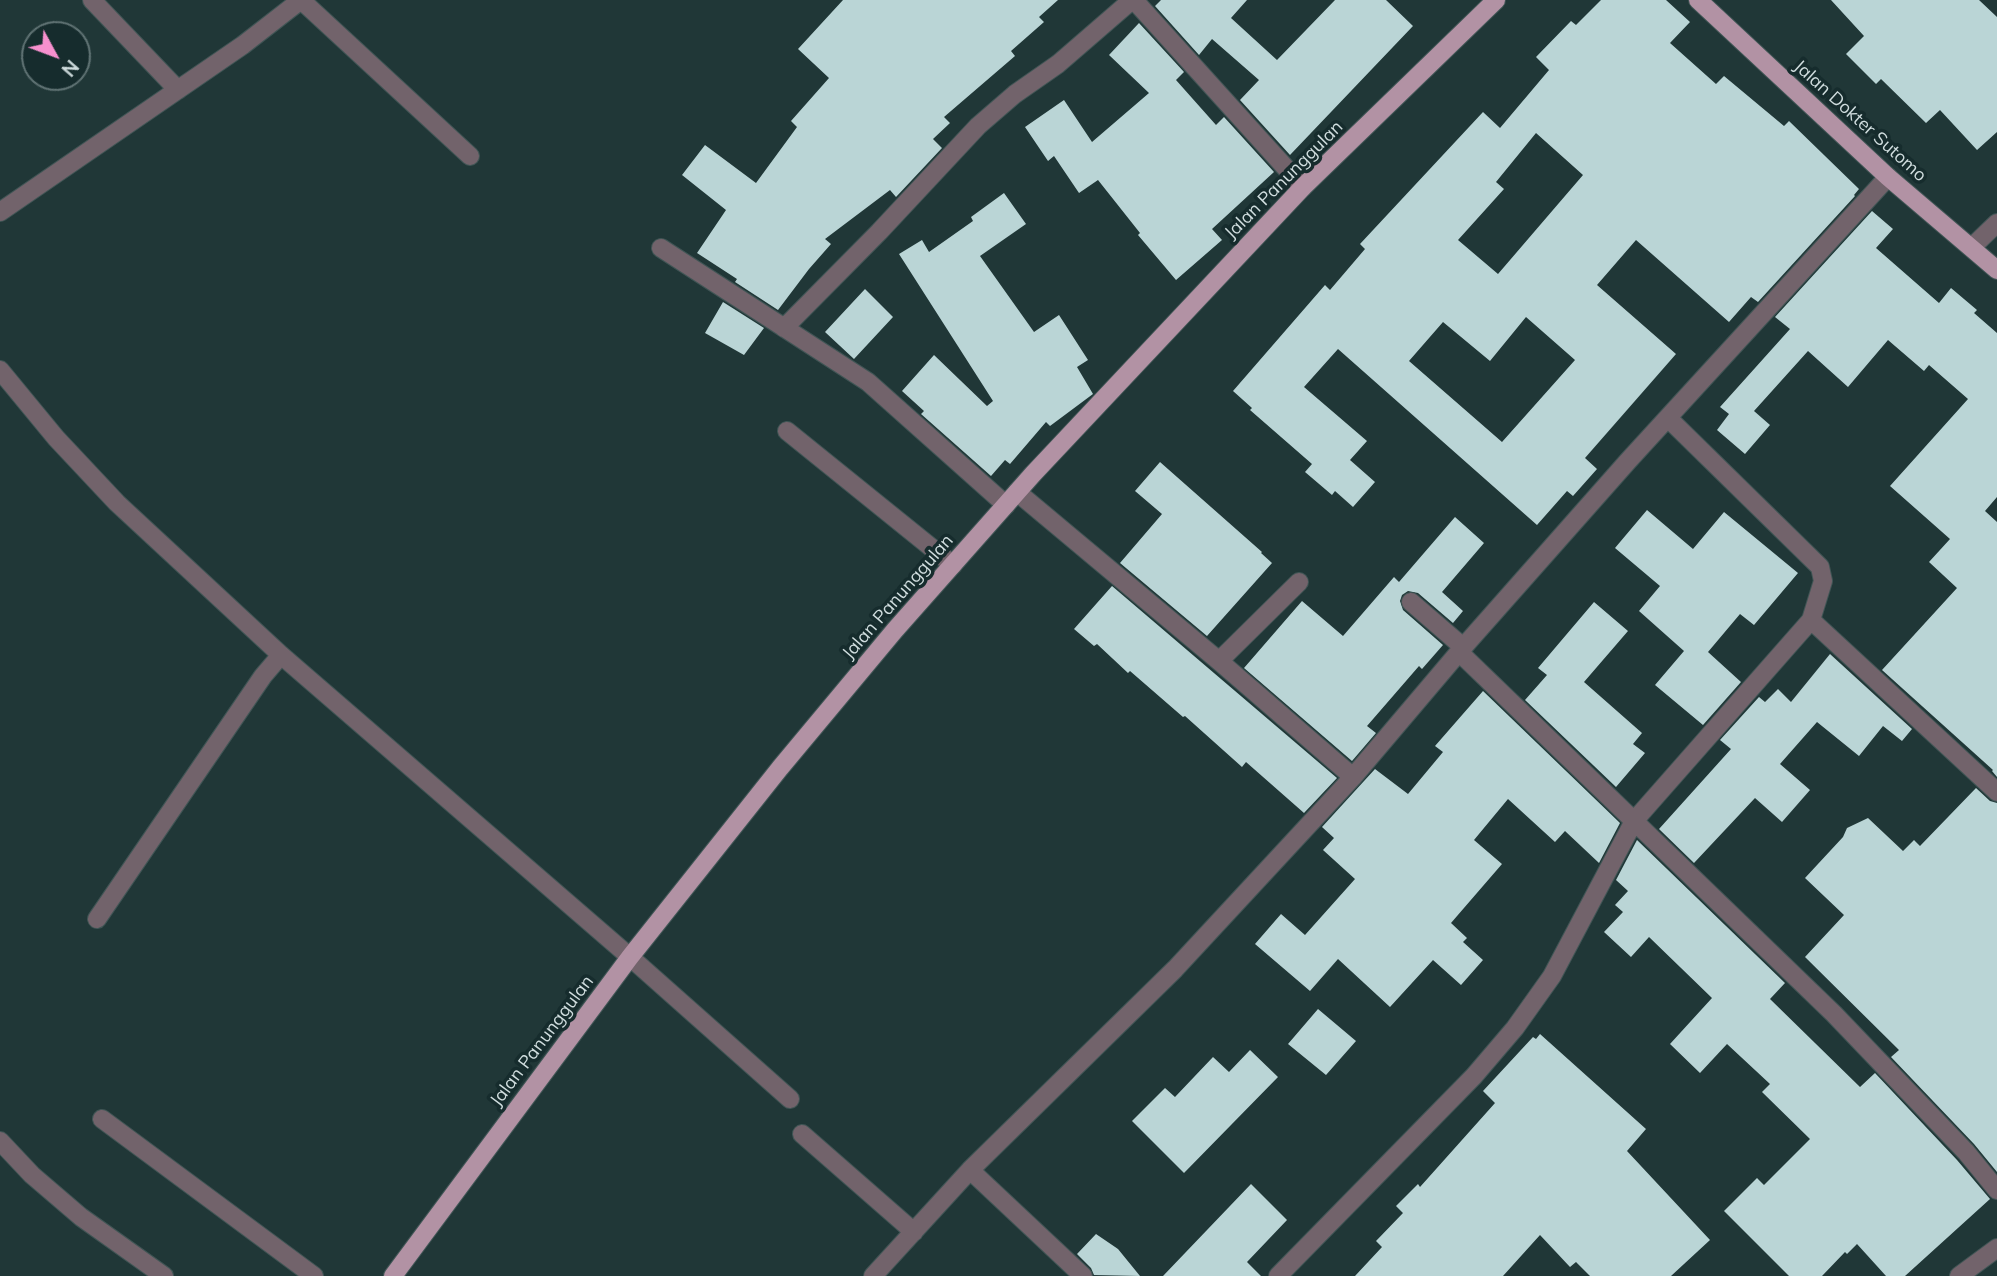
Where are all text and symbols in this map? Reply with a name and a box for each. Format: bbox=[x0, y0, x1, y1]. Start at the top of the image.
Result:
north arrow bbox=[21, 21, 91, 91]
text: N bbox=[57, 55, 84, 82]
street label: Jalan Dokter Sutomo bbox=[1789, 56, 1931, 186]
street label: Jalan Panunggulan bbox=[1220, 116, 1348, 244]
street label: Jalan Panunggulan bbox=[838, 530, 958, 664]
street label: Jalan Panunggulan bbox=[486, 971, 598, 1111]

